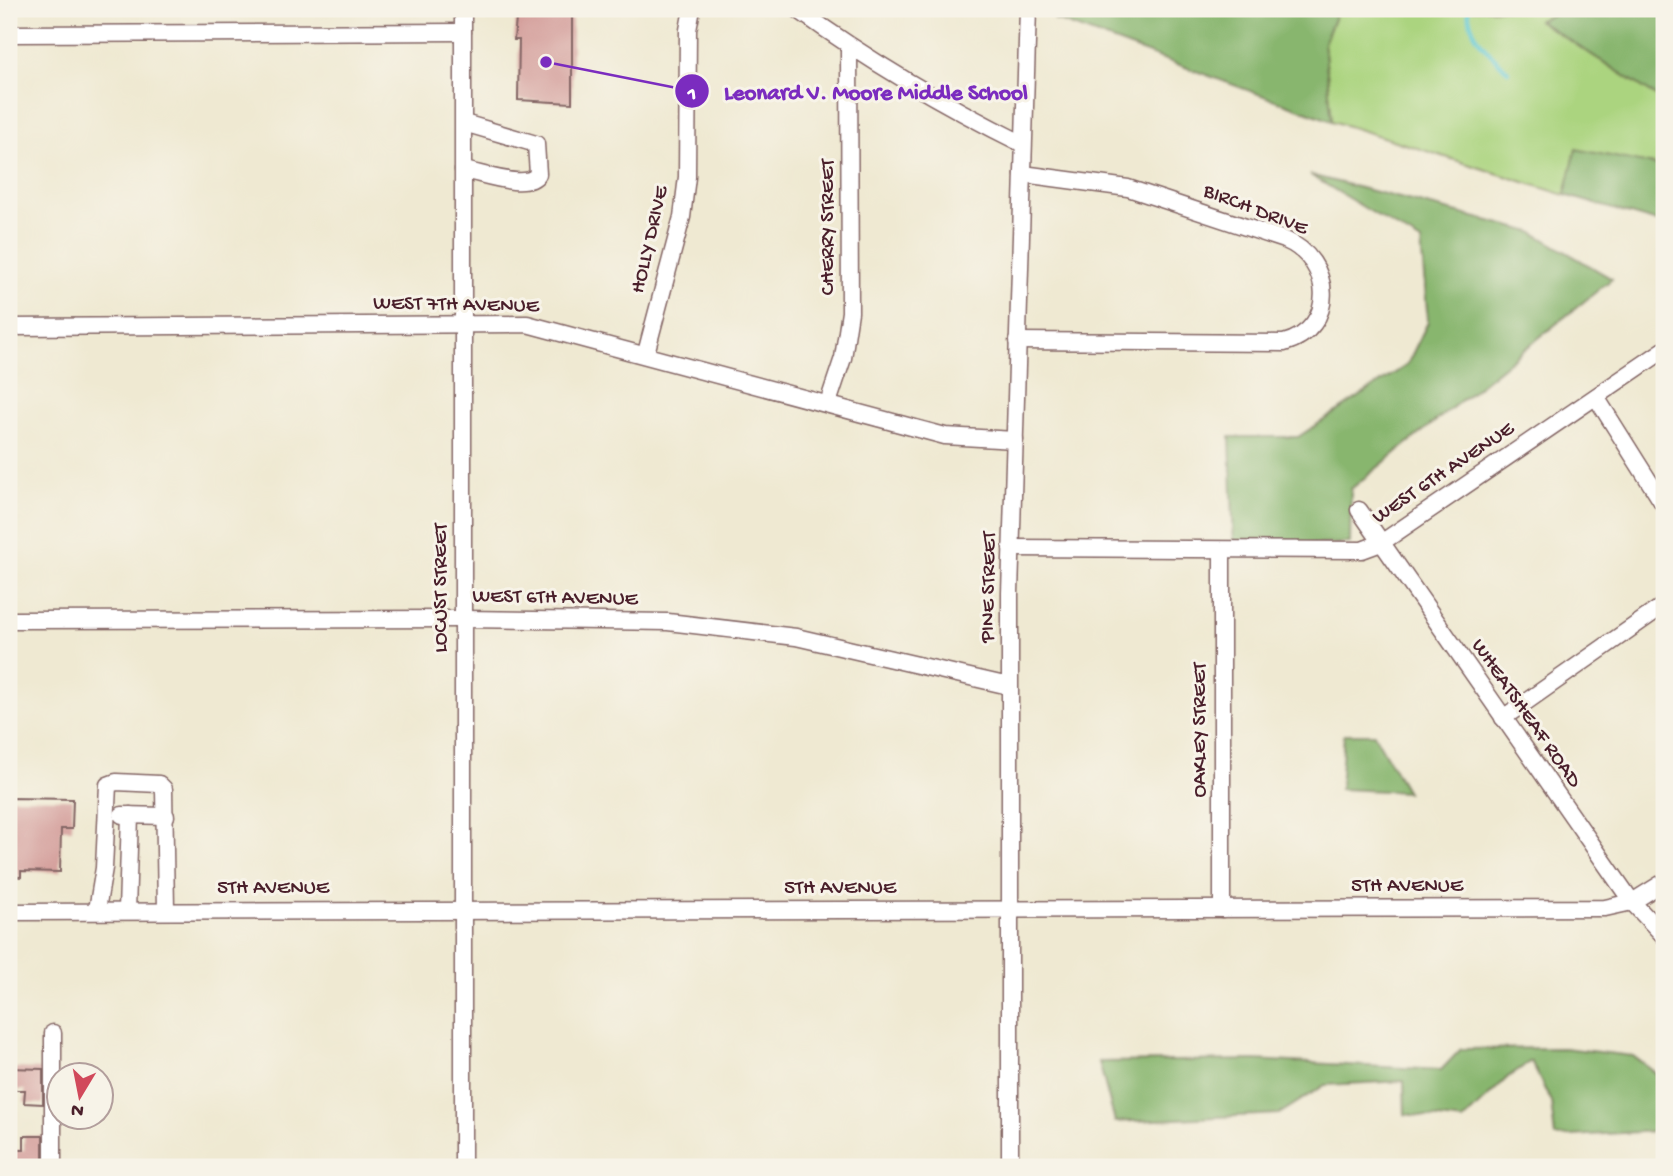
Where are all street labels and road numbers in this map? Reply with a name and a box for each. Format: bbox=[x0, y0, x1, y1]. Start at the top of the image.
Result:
street label: CHERRY STREET bbox=[817, 158, 842, 295]
street label: BIRCH DRIVE bbox=[1198, 179, 1312, 243]
street label: HOLLY DRIVE bbox=[627, 183, 676, 296]
street label: WEST 7TH AVENUE bbox=[373, 292, 540, 320]
street label: WEST 6TH AVENUE bbox=[1368, 417, 1520, 531]
street label: LOCUST STREET bbox=[430, 522, 455, 653]
street label: PINE STREET bbox=[977, 530, 1003, 644]
street label: WEST 6TH AVENUE bbox=[472, 585, 639, 613]
street label: WHEATSHEAF ROAD bbox=[1464, 635, 1586, 794]
street label: OAKLEY STREET bbox=[1189, 662, 1214, 798]
street label: 5TH AVENUE bbox=[1351, 875, 1464, 900]
street label: 5TH AVENUE bbox=[217, 877, 330, 902]
street label: 5TH AVENUE bbox=[784, 877, 897, 902]

